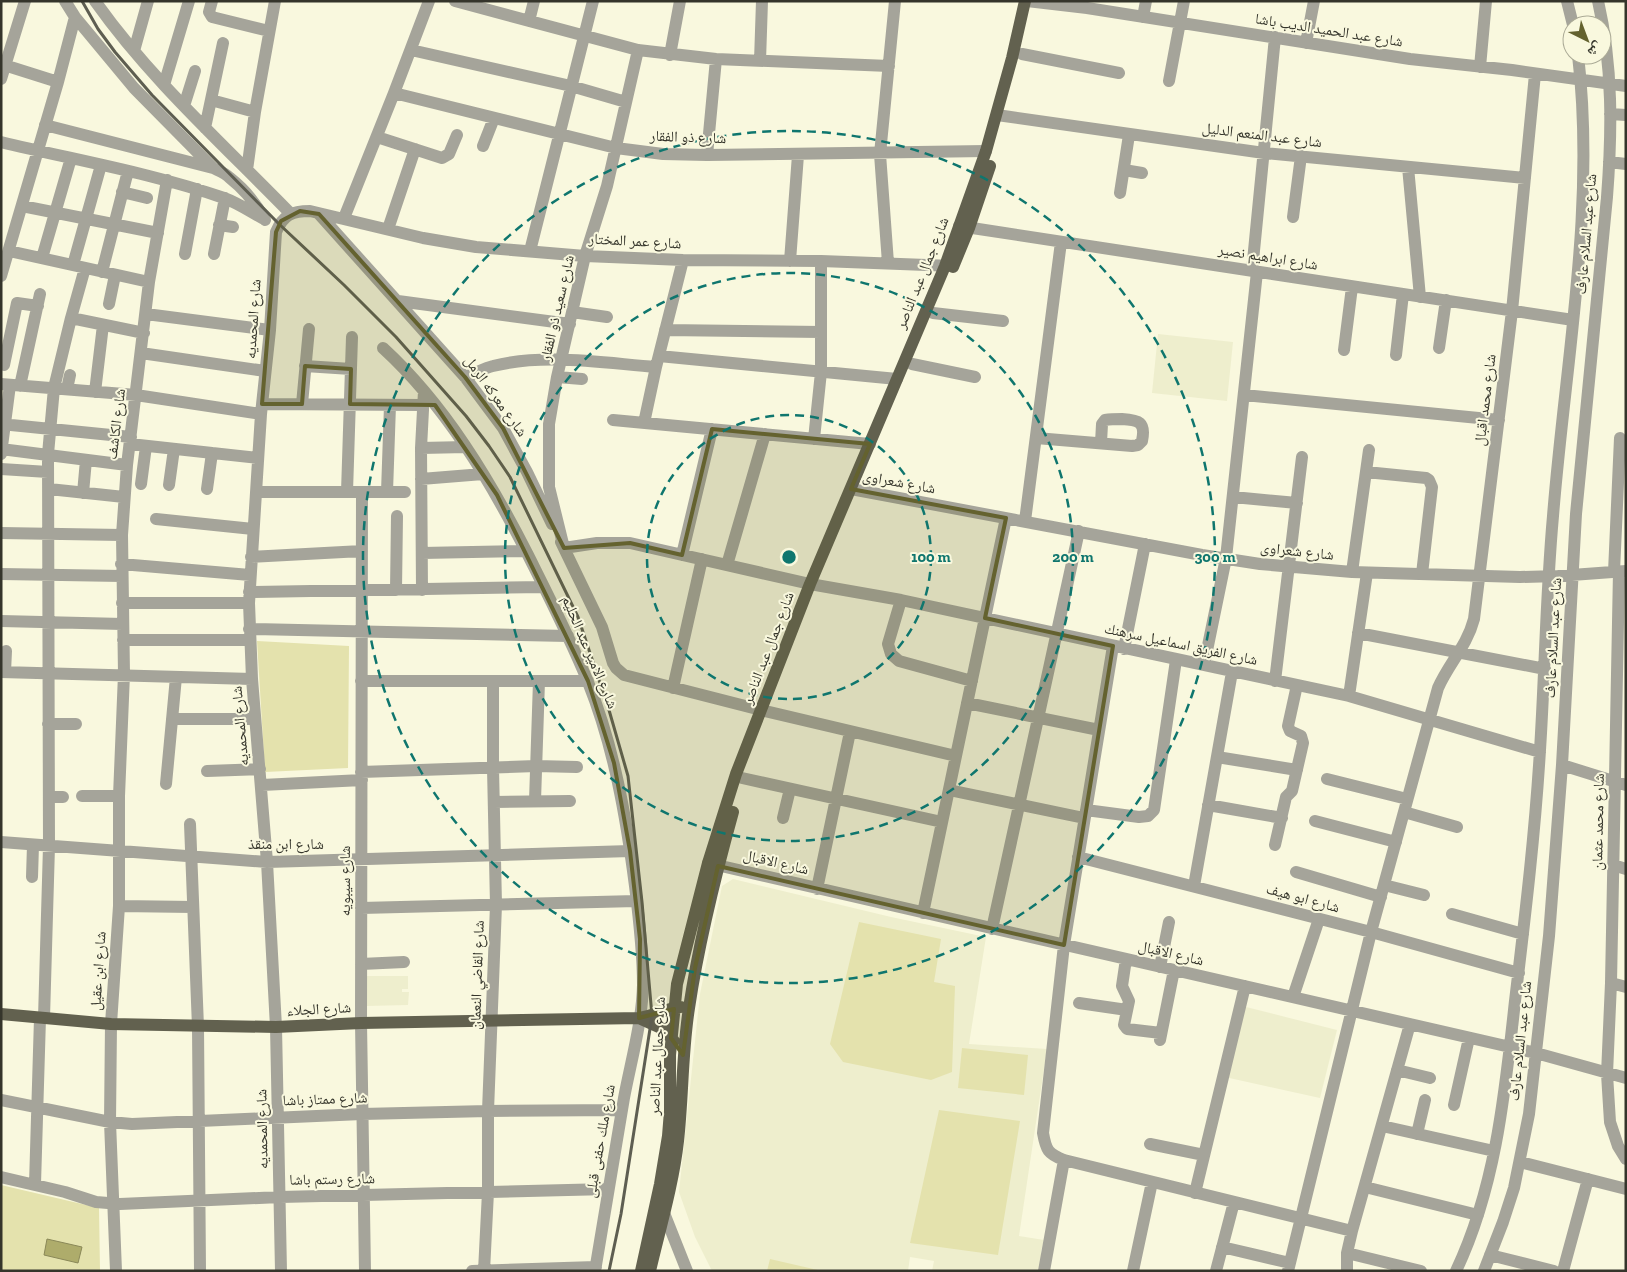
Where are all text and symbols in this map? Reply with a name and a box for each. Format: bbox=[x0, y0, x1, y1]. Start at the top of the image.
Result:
street label: شارع عبد الحميد الديب باشا bbox=[1254, 9, 1404, 52]
north arrow bbox=[1562, 15, 1612, 65]
text: ش bbox=[1584, 38, 1607, 61]
street label: شارع عبد المنعم الدليل bbox=[1201, 119, 1323, 152]
street label: شارع ذو الفقار bbox=[648, 127, 727, 148]
street label: شارع عبد السلام عارف bbox=[1572, 173, 1601, 295]
street label: شارع جمال عبد الناصر bbox=[891, 214, 954, 333]
street label: شارع عمر المختار bbox=[587, 230, 682, 253]
street label: شارع ابراهيم نصير bbox=[1216, 240, 1319, 275]
street label: شارع سعيد ذو الفقار bbox=[536, 253, 579, 364]
street label: شارع المحمديه bbox=[241, 278, 266, 360]
street label: شارع معركه الرمل bbox=[460, 352, 532, 441]
street label: شارع محمد اقبال bbox=[1470, 353, 1501, 447]
street label: شارع الكاشف bbox=[103, 387, 130, 461]
street label: شارع شعراوى bbox=[861, 467, 937, 498]
street label: شارع شعراوى bbox=[1259, 538, 1335, 565]
centre of rings bbox=[780, 548, 798, 566]
text: 100 m bbox=[911, 548, 951, 566]
text: 200 m bbox=[1052, 548, 1094, 566]
text: 300 m bbox=[1194, 548, 1236, 566]
street label: شارع عبد السلام عارف bbox=[1541, 577, 1566, 699]
street label: شارع جمال عبد الناصر bbox=[738, 589, 799, 708]
street label: شارع الامير عبد الحليم bbox=[557, 593, 622, 712]
street label: شارع الفريق اسماعيل سرهنك bbox=[1102, 619, 1259, 670]
street label: شارع المحمديه bbox=[228, 685, 253, 767]
street label: شارع محمد عثمان bbox=[1588, 773, 1609, 871]
street label: شارع ابن منقذ bbox=[248, 835, 324, 854]
street label: شارع سيبويه bbox=[336, 846, 355, 916]
street label: شارع الاقبال bbox=[741, 846, 811, 879]
street label: شارع ابو هيف bbox=[1264, 880, 1342, 917]
street label: شارع القاضي النعمان bbox=[466, 920, 491, 1030]
street label: شارع ابن عقيل bbox=[86, 931, 111, 1011]
street label: شارع الاقبال bbox=[1136, 937, 1206, 970]
street label: شارع عبد السلام عارف bbox=[1505, 980, 1536, 1102]
street label: شارع جمال عبد الناصر bbox=[645, 996, 670, 1117]
street label: شارع الجلاء bbox=[286, 998, 352, 1021]
street label: شارع ملك حفنى قبلى bbox=[581, 1083, 620, 1199]
street label: شارع المحمديه bbox=[252, 1089, 273, 1169]
street label: شارع ممتاز باشا bbox=[282, 1089, 368, 1110]
street label: شارع رستم باشا bbox=[289, 1169, 375, 1190]

